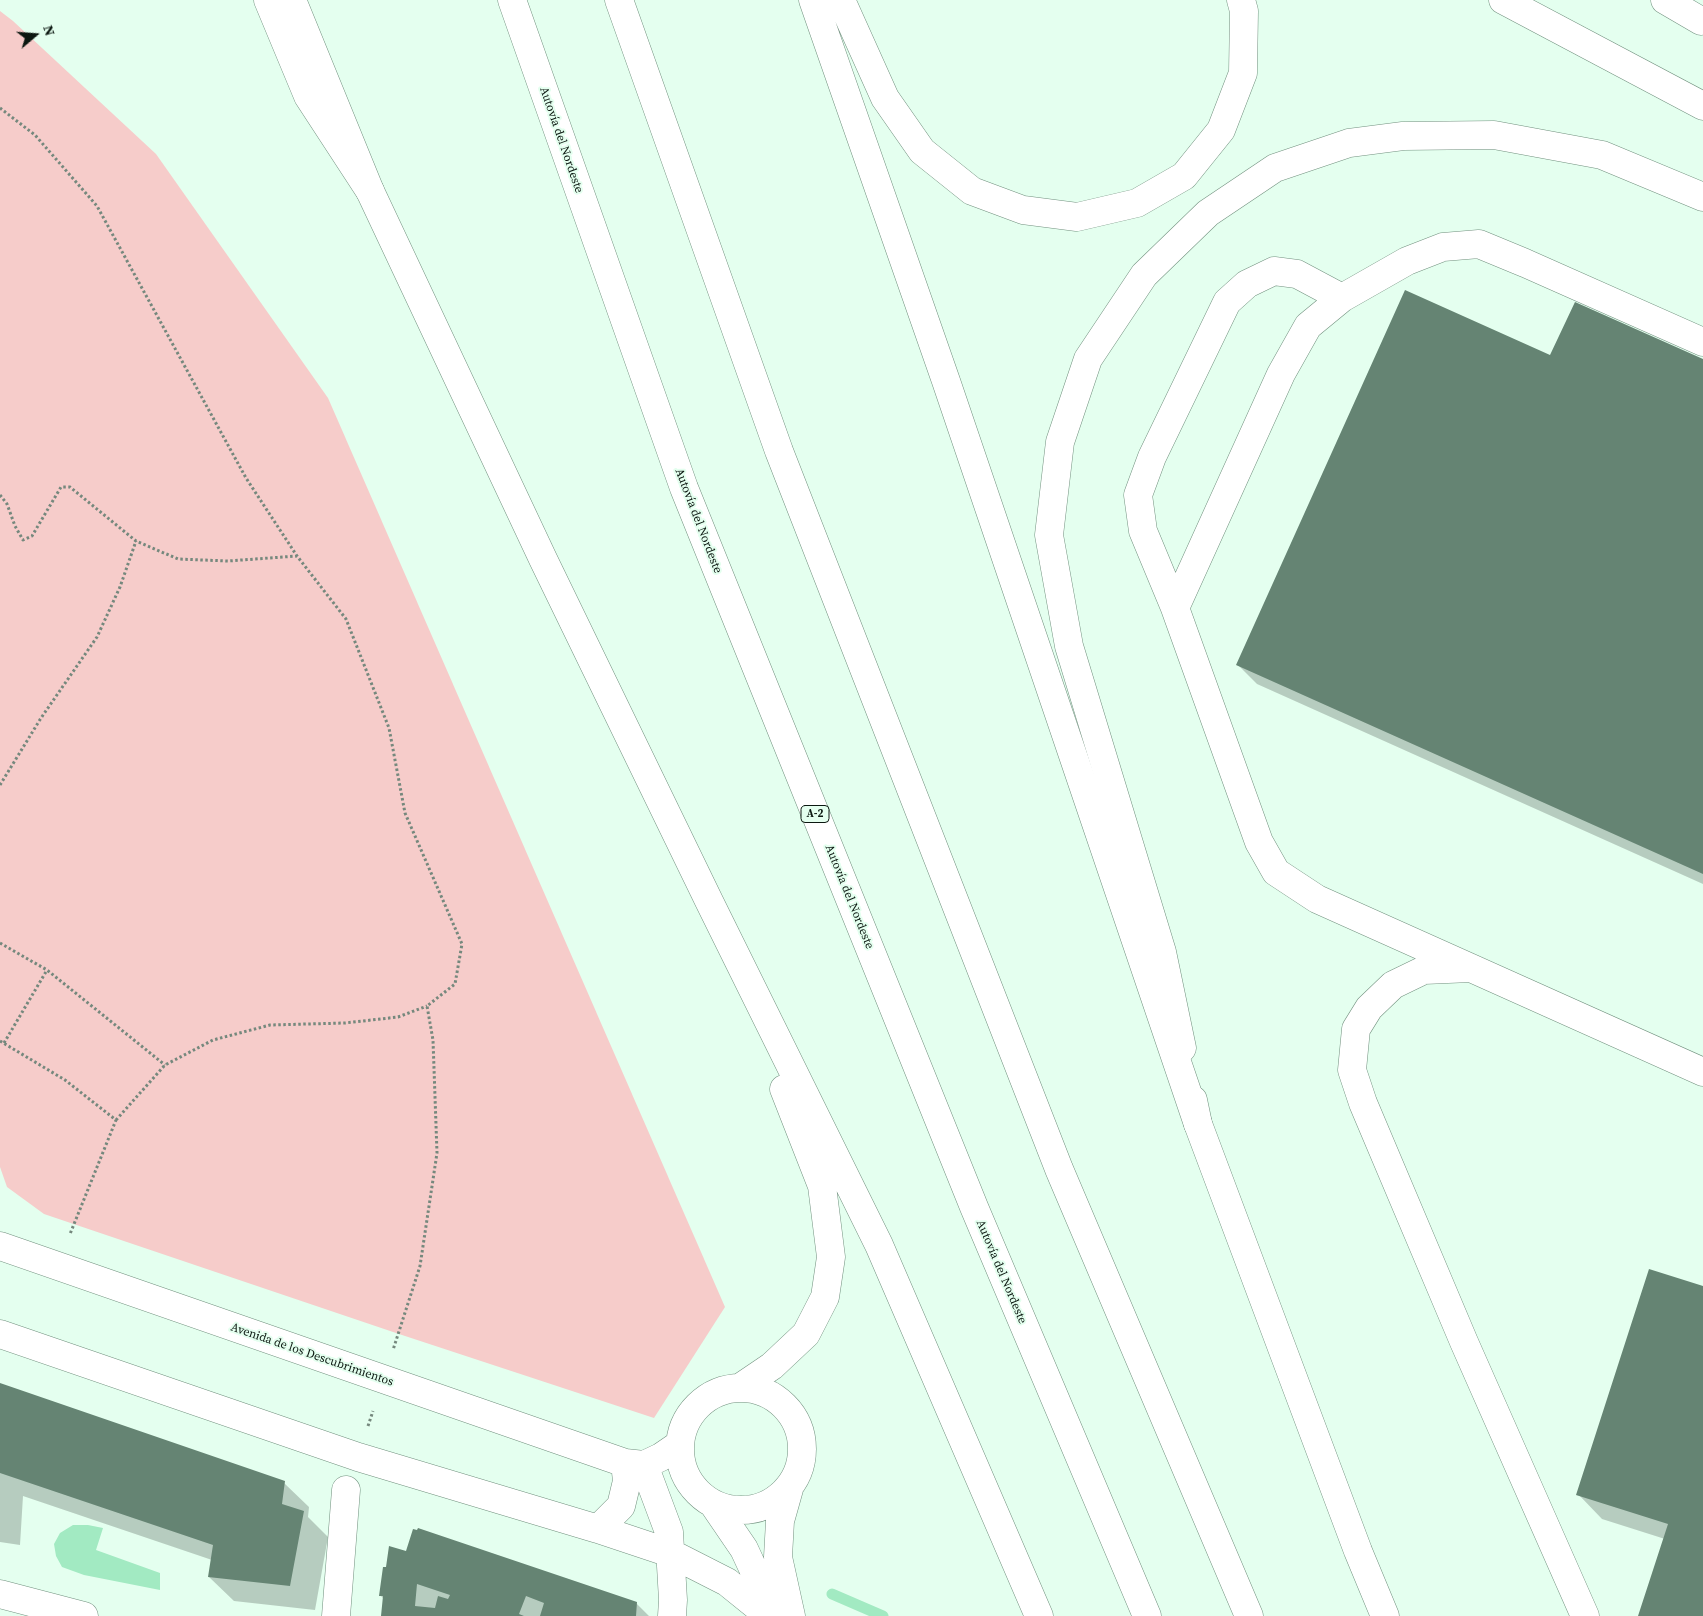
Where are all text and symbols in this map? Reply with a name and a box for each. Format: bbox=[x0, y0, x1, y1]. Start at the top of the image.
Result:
north arrow bbox=[10, 10, 60, 60]
text: N bbox=[38, 22, 60, 38]
street label: Autovía del Nordeste bbox=[536, 85, 586, 195]
street label: Autovía del Nordeste bbox=[671, 466, 725, 576]
road number: A-2 bbox=[801, 806, 829, 822]
street label: Autovía del Nordeste bbox=[821, 843, 877, 951]
street label: Autovía del Nordeste bbox=[973, 1218, 1029, 1326]
street label: Avenida de los Descubrimientos bbox=[229, 1320, 395, 1390]

